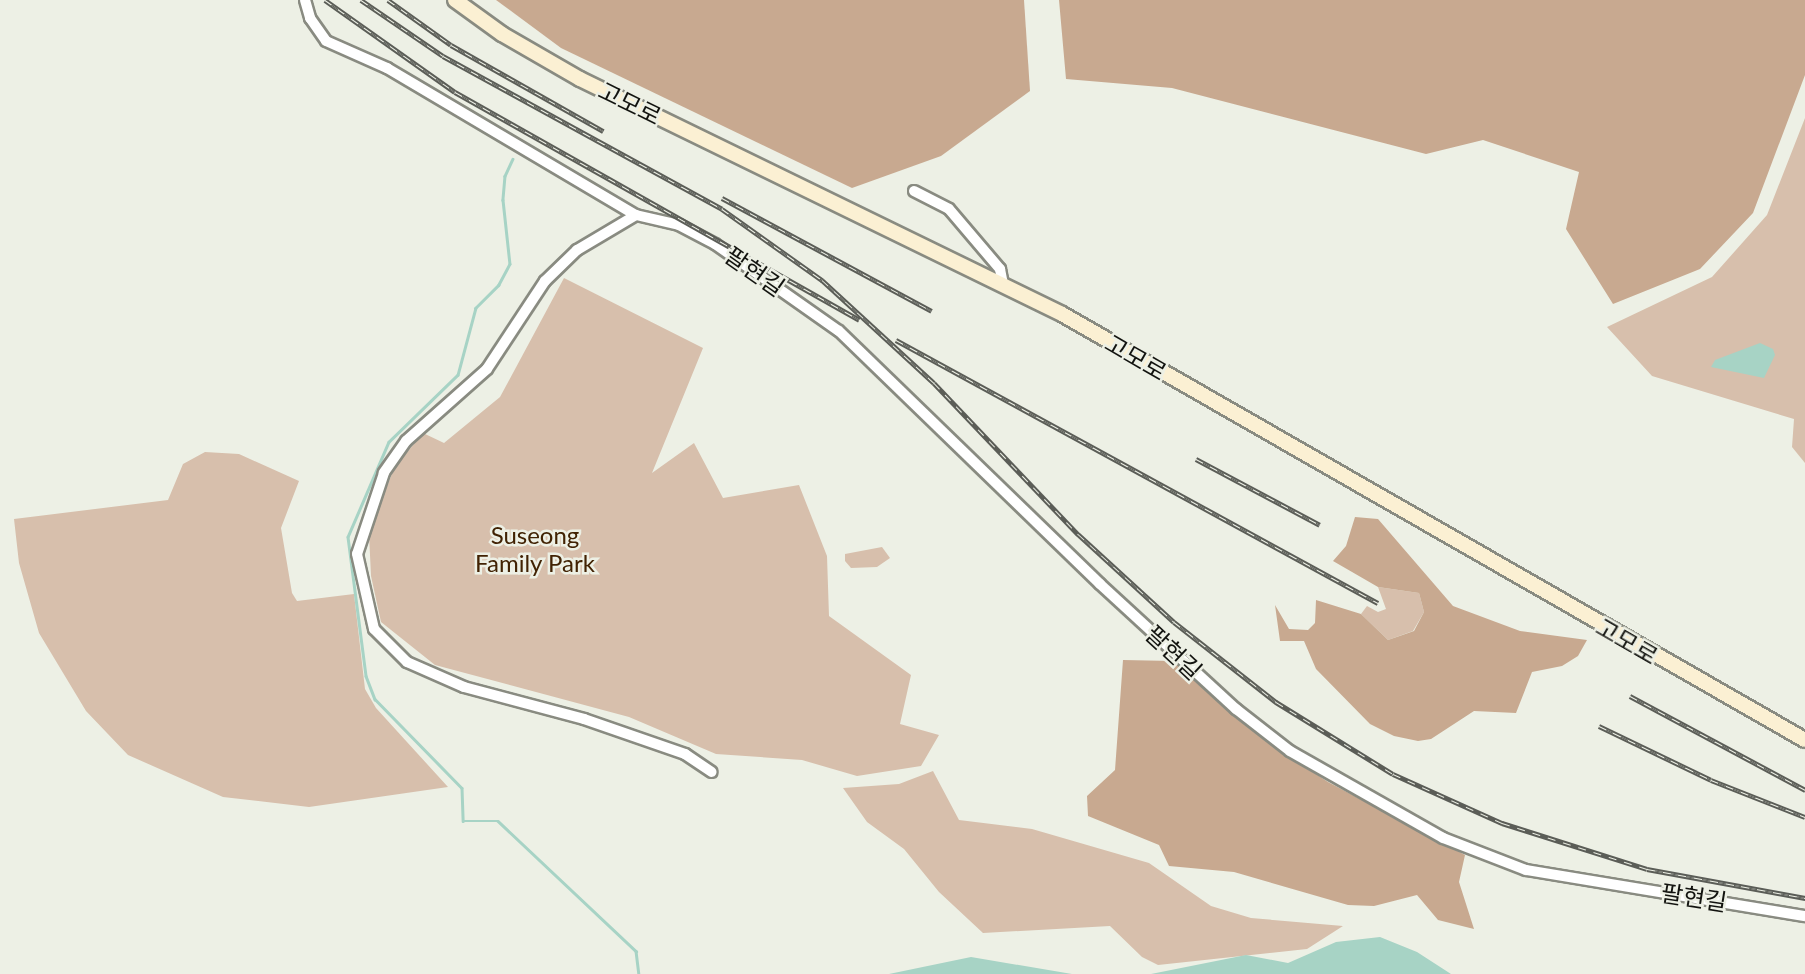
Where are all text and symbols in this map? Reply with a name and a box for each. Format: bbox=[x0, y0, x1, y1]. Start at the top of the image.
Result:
street label: 고모로 bbox=[594, 76, 666, 130]
street label: 팔현길 bbox=[720, 240, 790, 302]
street label: 고모로 bbox=[1100, 328, 1172, 386]
park label: Suseong Family Park bbox=[475, 521, 595, 577]
street label: 고모로 bbox=[1591, 612, 1663, 670]
street label: 팔현길 bbox=[1140, 619, 1208, 685]
street label: 팔현길 bbox=[1659, 878, 1729, 916]

